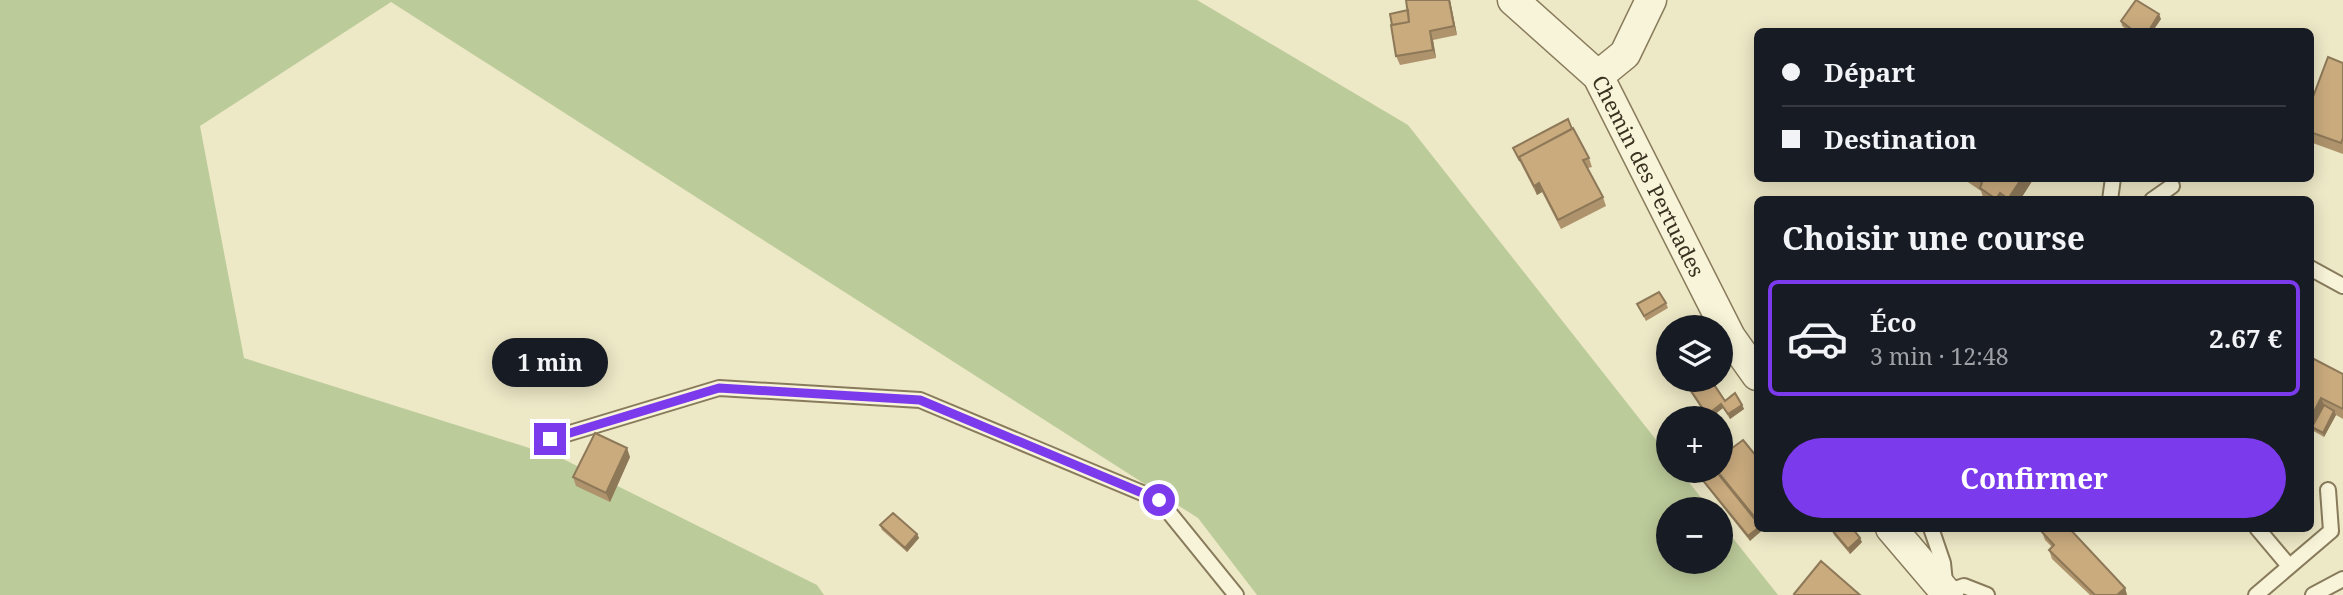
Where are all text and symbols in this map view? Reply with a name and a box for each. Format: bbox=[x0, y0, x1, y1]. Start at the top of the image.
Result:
text: Départ bbox=[1824, 54, 1915, 90]
street label: Chemin des Pertuades bbox=[1586, 70, 1711, 281]
text: Destination bbox=[1824, 121, 1977, 157]
text: Choisir une course bbox=[1782, 216, 2085, 259]
text: Éco bbox=[1870, 304, 1917, 340]
icon: car bbox=[1786, 307, 1849, 370]
map controls bbox=[1656, 315, 1733, 574]
button: layers bbox=[1656, 315, 1733, 392]
text: 2.67 € bbox=[2209, 320, 2282, 356]
callout: 1 min bbox=[492, 338, 608, 386]
text: 3 min · 12:48 bbox=[1870, 340, 2008, 372]
text: 1 min bbox=[517, 346, 583, 378]
button: + bbox=[1656, 406, 1733, 483]
route end bbox=[534, 423, 566, 455]
button: Confirmer bbox=[1782, 438, 2286, 518]
route start bbox=[1143, 484, 1175, 516]
button: − bbox=[1656, 497, 1733, 574]

